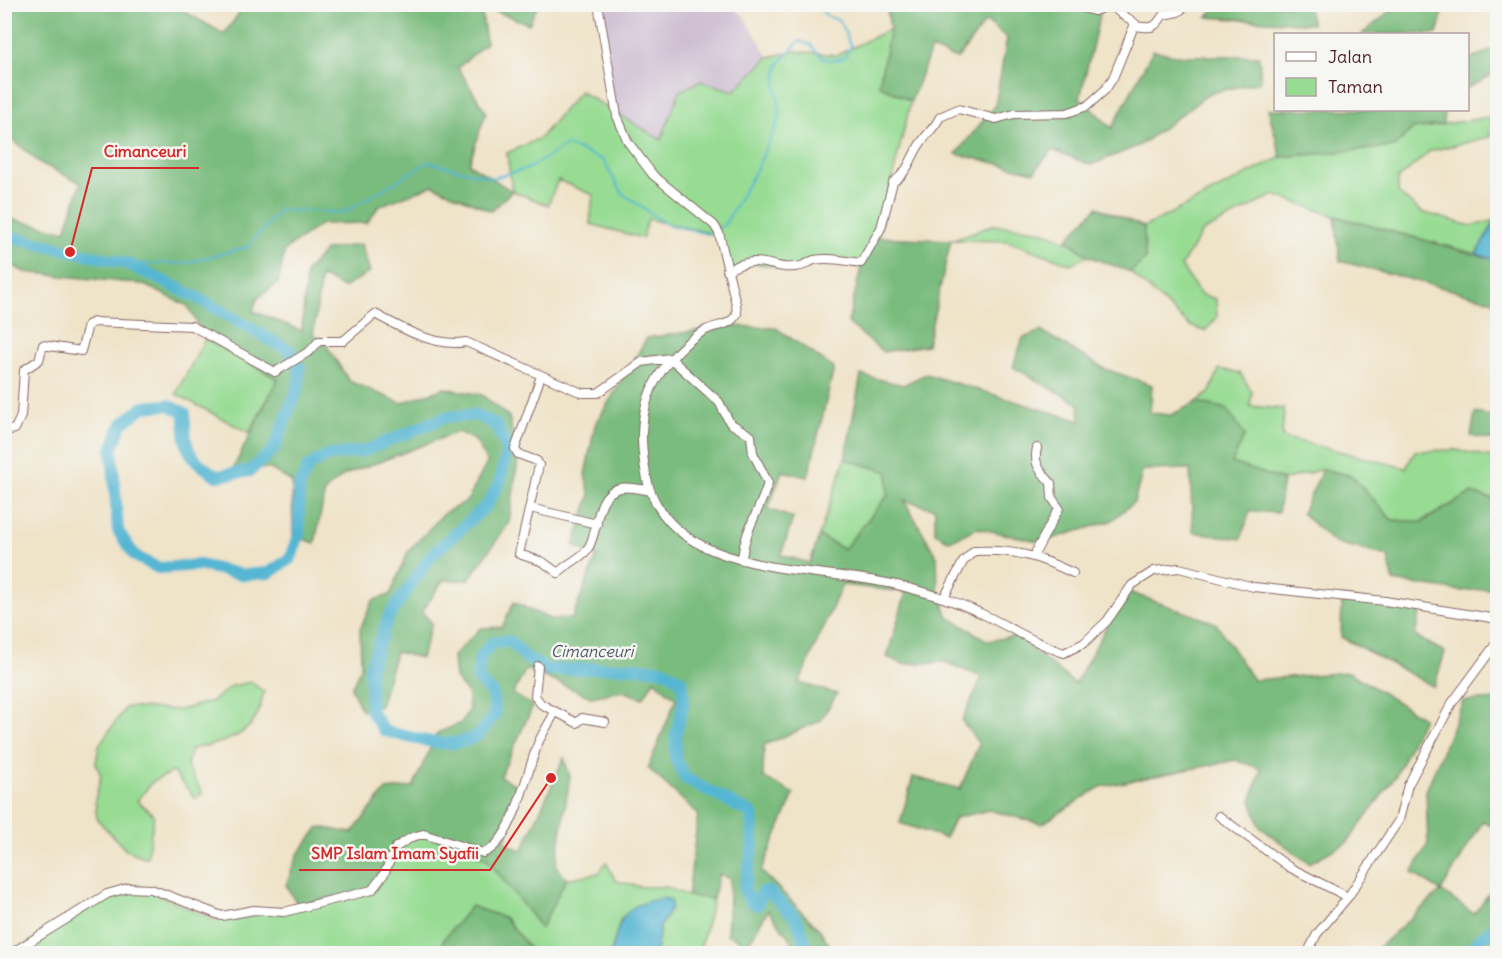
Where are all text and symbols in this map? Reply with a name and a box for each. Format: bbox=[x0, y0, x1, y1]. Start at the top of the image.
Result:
legend bbox=[1274, 33, 1469, 111]
text: Jalan bbox=[1328, 45, 1372, 68]
text: Taman bbox=[1328, 75, 1383, 98]
callout: Cimanceuri bbox=[92, 134, 199, 168]
text: Cimanceuri bbox=[104, 141, 186, 161]
water label: Cimanceuri bbox=[551, 641, 636, 661]
callout: SMP Islam Imam Syafii bbox=[299, 836, 490, 870]
text: SMP Islam Imam Syafii bbox=[311, 843, 479, 864]

